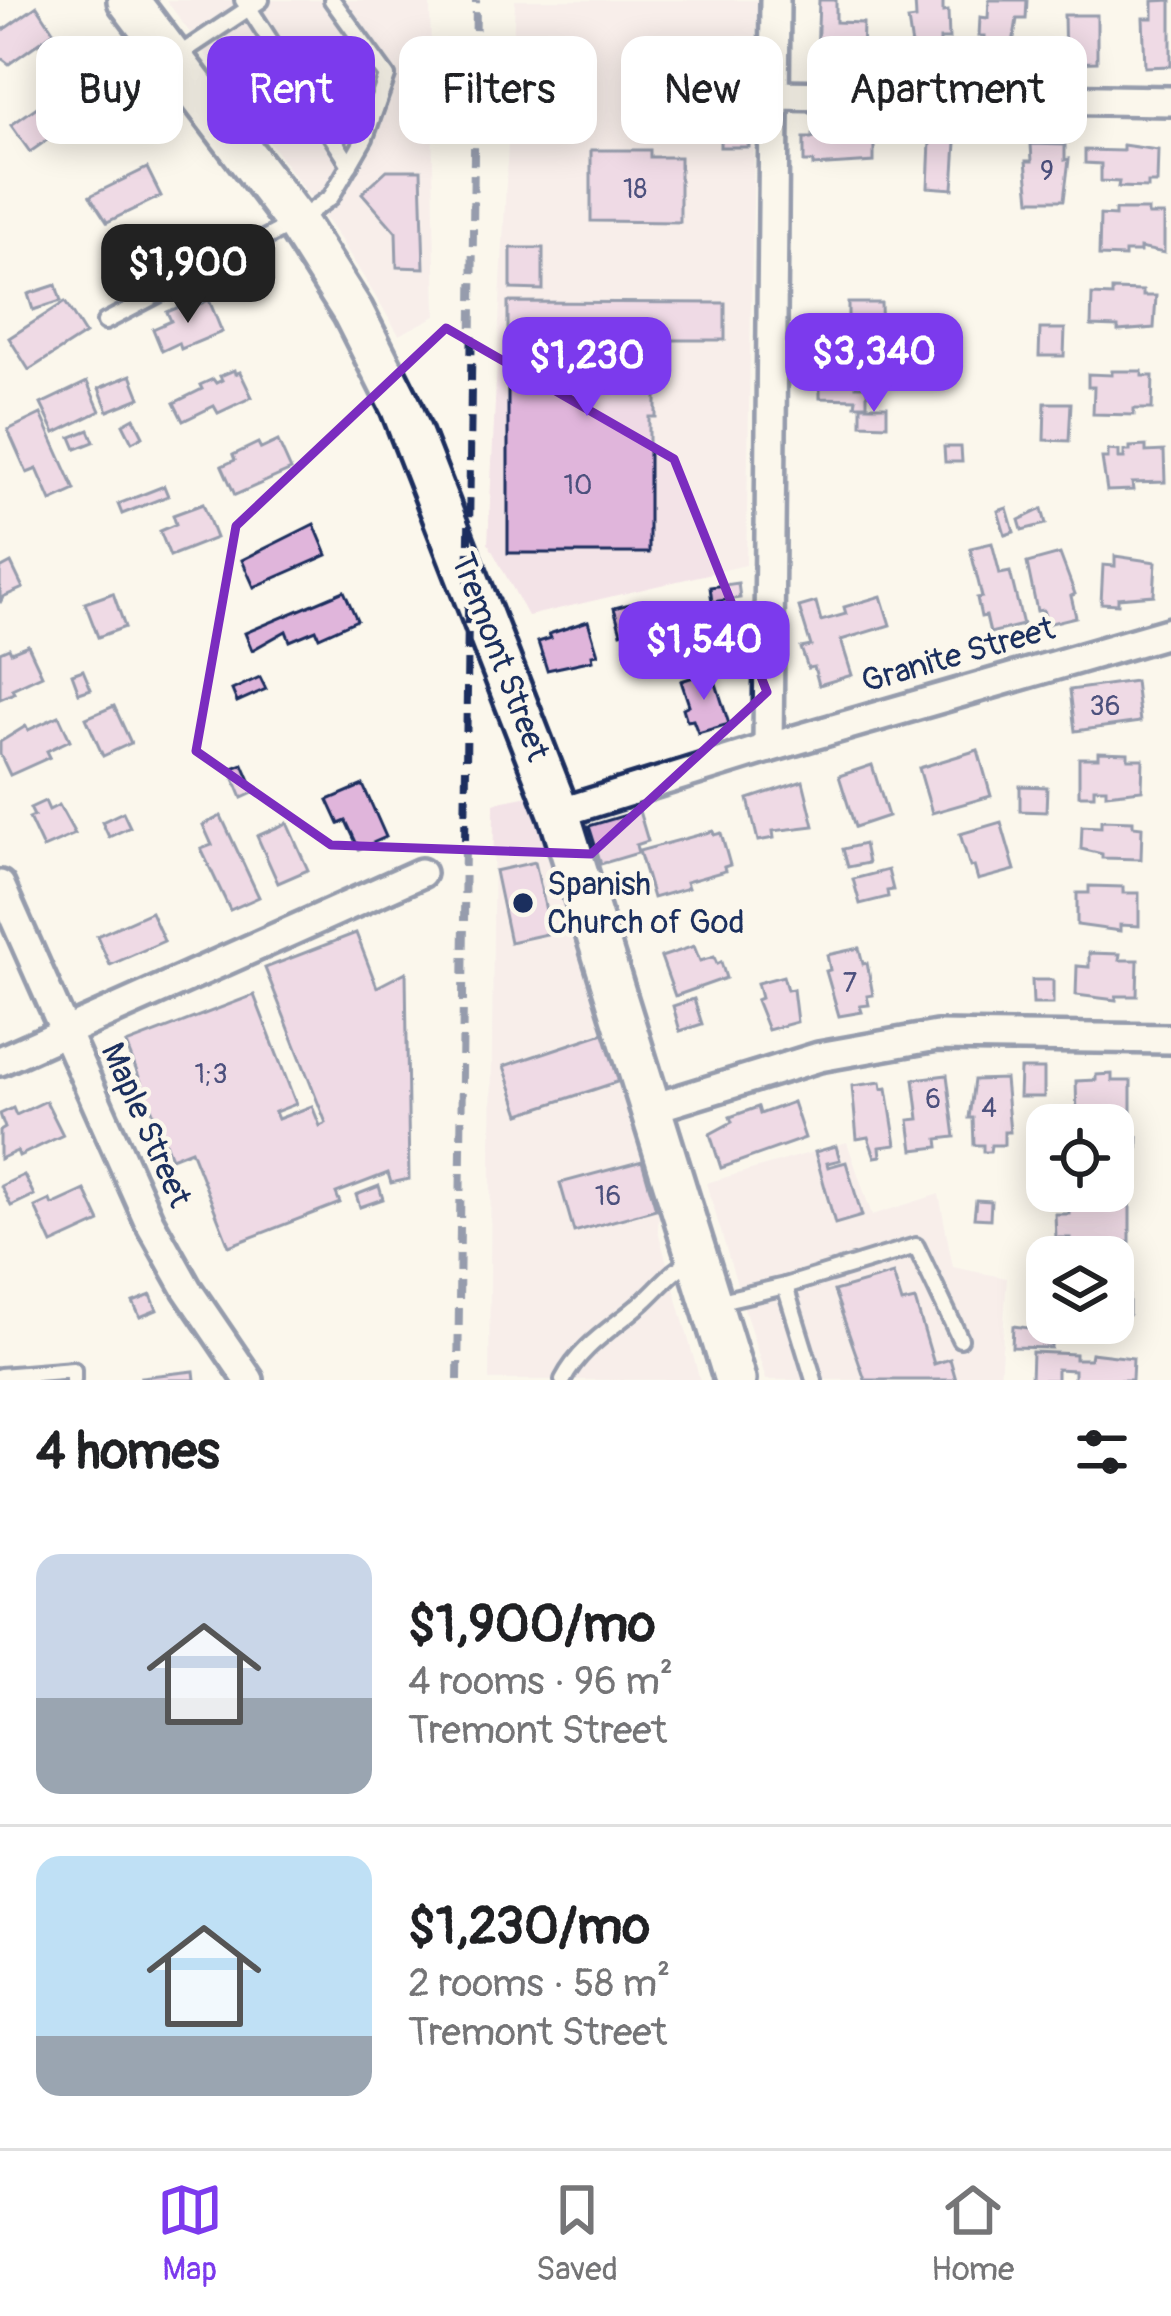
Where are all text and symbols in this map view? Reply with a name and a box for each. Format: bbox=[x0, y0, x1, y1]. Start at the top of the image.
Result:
chip: Buy bbox=[36, 36, 183, 144]
chip: Rent bbox=[207, 36, 375, 144]
chip: Filters bbox=[399, 36, 597, 144]
chip: New bbox=[621, 36, 783, 144]
chip: Apartment bbox=[807, 36, 1087, 144]
house number: 9 bbox=[1040, 155, 1054, 188]
house number: 18 bbox=[623, 173, 647, 206]
pin: $1,900 bbox=[90, 224, 286, 326]
text: $1,900 bbox=[128, 238, 248, 287]
pin: $3,340 bbox=[776, 313, 972, 415]
pin: $1,230 bbox=[489, 317, 685, 419]
text: $3,340 bbox=[812, 327, 936, 376]
text: $1,230 bbox=[529, 331, 645, 380]
house number: 10 bbox=[564, 469, 593, 502]
street label: Tremont Street bbox=[442, 547, 559, 767]
pin: $1,540 bbox=[606, 601, 802, 703]
street label: Granite Street bbox=[857, 608, 1060, 702]
text: $1,540 bbox=[646, 615, 762, 664]
house number: 36 bbox=[1090, 690, 1120, 723]
place label: Spanish Church of God bbox=[547, 864, 745, 943]
marker: Spanish Church of God bbox=[510, 890, 536, 916]
house number: 7 bbox=[843, 967, 857, 1000]
street label: Maple Street bbox=[92, 1037, 201, 1214]
house number: 1;3 bbox=[194, 1058, 228, 1091]
house number: 6 bbox=[925, 1083, 941, 1116]
house number: 4 bbox=[981, 1092, 997, 1125]
map controls bbox=[1026, 1104, 1134, 1344]
button: locate bbox=[1026, 1104, 1134, 1212]
house number: 16 bbox=[595, 1180, 621, 1213]
button: layers bbox=[1026, 1236, 1134, 1344]
icon: filters bbox=[1069, 1419, 1135, 1485]
text: 4 homes bbox=[36, 1420, 220, 1484]
text: $1,900/mo bbox=[408, 1593, 655, 1657]
icon: home bbox=[132, 1602, 276, 1746]
text: 4 rooms · 96 m² bbox=[408, 1657, 673, 1706]
text: Tremont Street bbox=[408, 1706, 667, 1755]
text: $1,230/mo bbox=[408, 1895, 650, 1959]
icon: home bbox=[132, 1904, 276, 2048]
text: 2 rooms · 58 m² bbox=[408, 1959, 670, 2008]
text: Tremont Street bbox=[408, 2008, 667, 2057]
tab: Map bbox=[157, 2177, 223, 2290]
tab: Saved bbox=[536, 2177, 618, 2290]
tab: Home bbox=[931, 2177, 1014, 2290]

